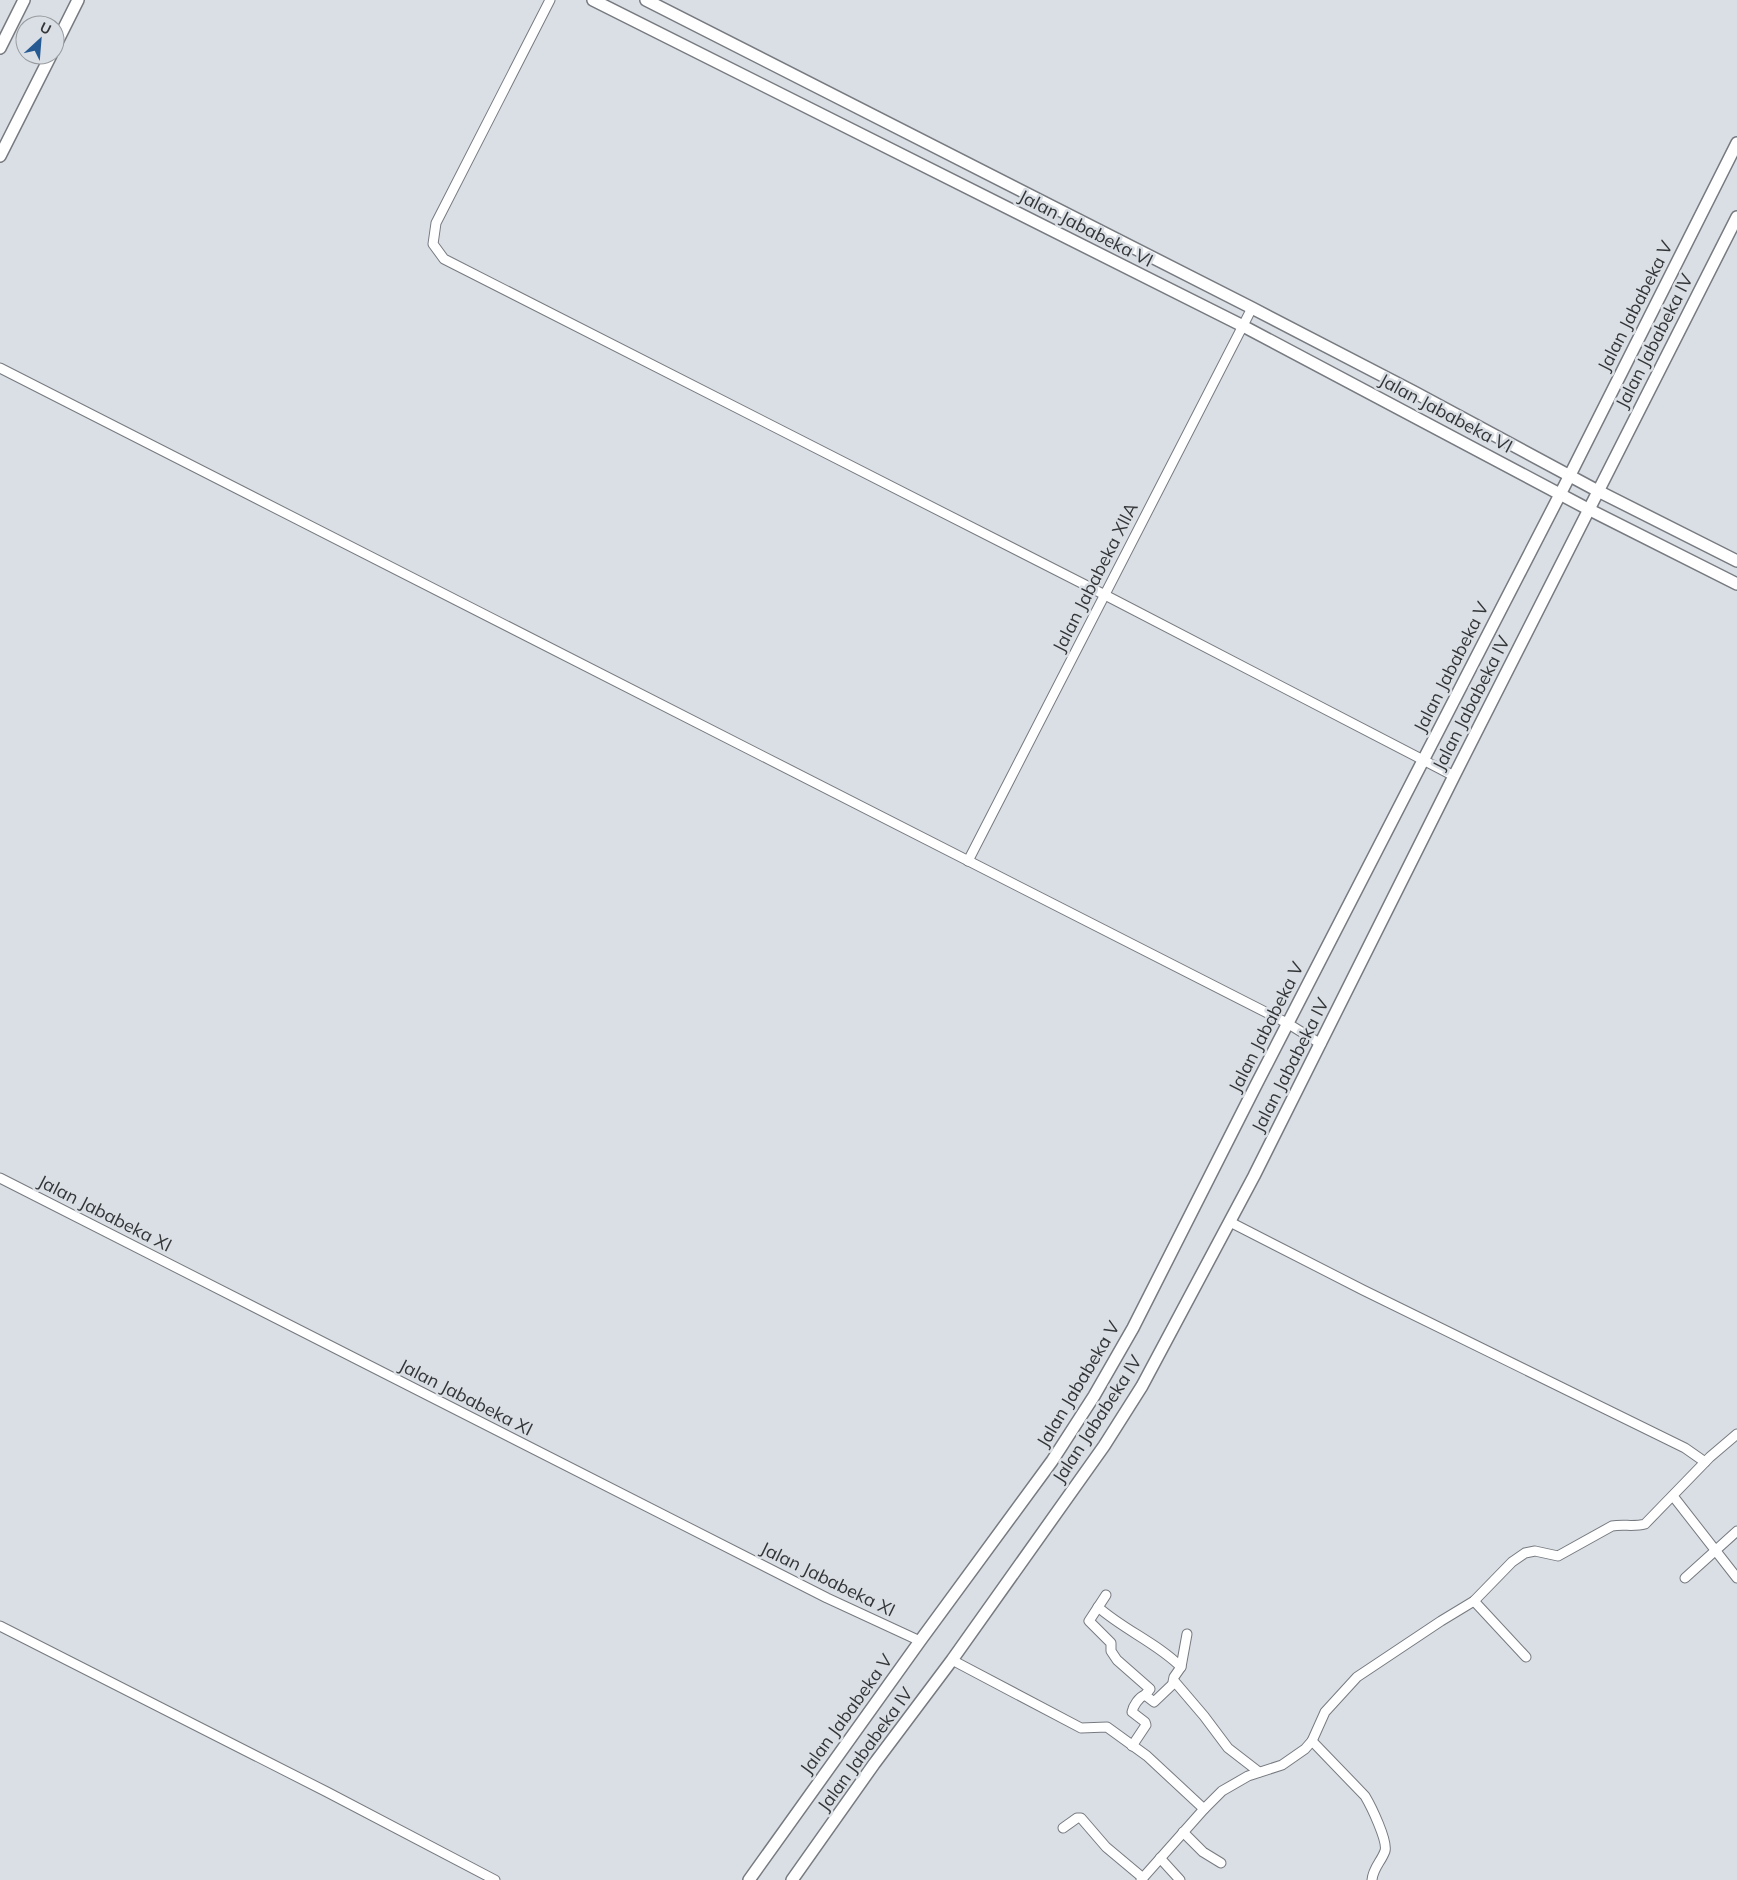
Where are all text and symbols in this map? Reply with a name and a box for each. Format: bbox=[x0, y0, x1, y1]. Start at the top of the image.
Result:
north arrow bbox=[15, 15, 65, 65]
text: U bbox=[37, 18, 54, 39]
street label: Jalan Jababeka VI bbox=[1015, 184, 1157, 272]
street label: Jalan Jababeka V bbox=[1592, 237, 1678, 375]
street label: Jalan Jababeka IV bbox=[1610, 270, 1698, 412]
street label: Jalan Jababeka VI bbox=[1375, 368, 1517, 458]
street label: Jalan Jababeka XIIA bbox=[1047, 498, 1143, 656]
street label: Jalan Jababeka V bbox=[1408, 598, 1494, 736]
street label: Jalan Jababeka IV bbox=[1427, 632, 1515, 774]
street label: Jalan Jababeka V bbox=[1223, 958, 1309, 1096]
street label: Jalan Jababeka IV bbox=[1246, 994, 1334, 1136]
street label: Jalan Jababeka XI bbox=[34, 1169, 176, 1257]
street label: Jalan Jababeka V bbox=[1031, 1316, 1125, 1451]
street label: Jalan Jababeka IV bbox=[1047, 1350, 1147, 1487]
street label: Jalan Jababeka XI bbox=[395, 1353, 537, 1441]
street label: Jalan Jababeka XI bbox=[757, 1536, 899, 1622]
street label: Jalan Jababeka V bbox=[795, 1649, 898, 1779]
street label: Jalan Jababeka IV bbox=[812, 1682, 918, 1816]

